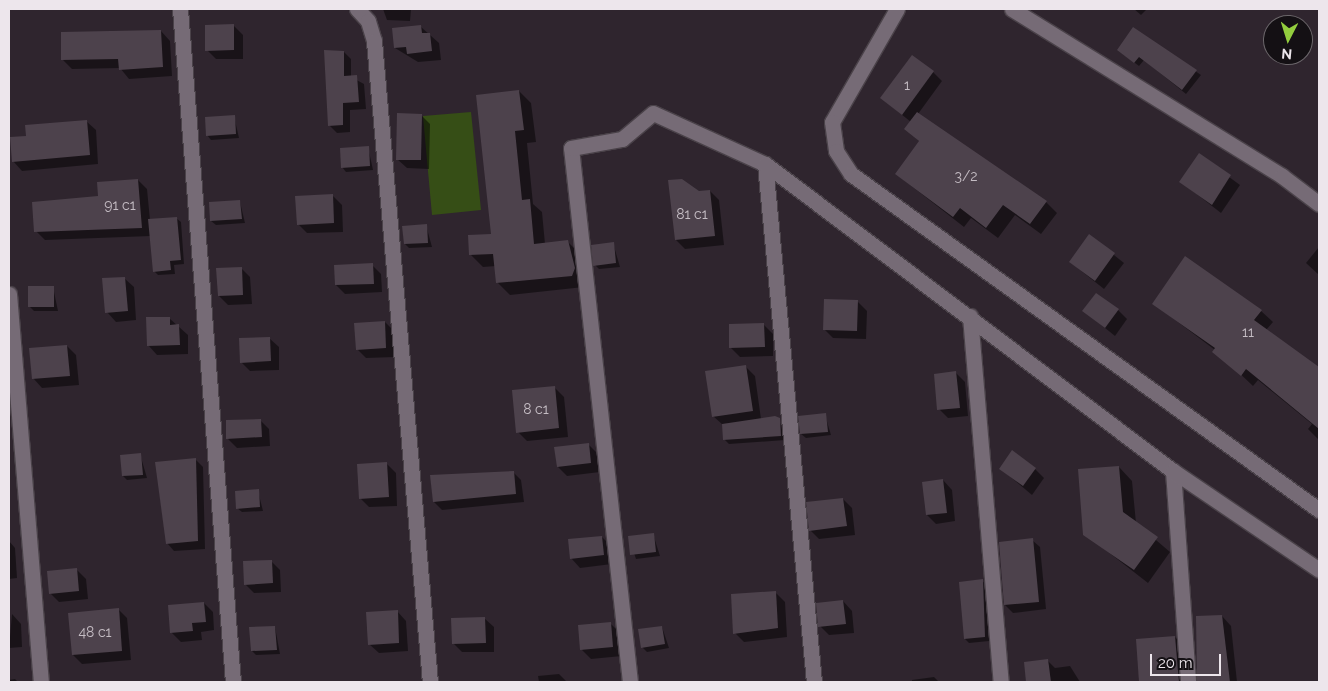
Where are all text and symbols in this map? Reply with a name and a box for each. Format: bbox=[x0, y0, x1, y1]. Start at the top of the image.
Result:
north arrow bbox=[1263, 15, 1313, 65]
text: N bbox=[1281, 46, 1293, 62]
house number: 1 bbox=[904, 77, 910, 93]
house number: 3/2 bbox=[955, 168, 977, 184]
house number: 91 с1 bbox=[104, 197, 136, 213]
house number: 81 с1 bbox=[676, 206, 708, 222]
house number: 11 bbox=[1242, 324, 1254, 340]
house number: 8 с1 bbox=[523, 401, 549, 417]
house number: 48 с1 bbox=[78, 624, 112, 640]
scale bar bbox=[1153, 644, 1224, 676]
text: 20 m bbox=[1158, 654, 1193, 672]

